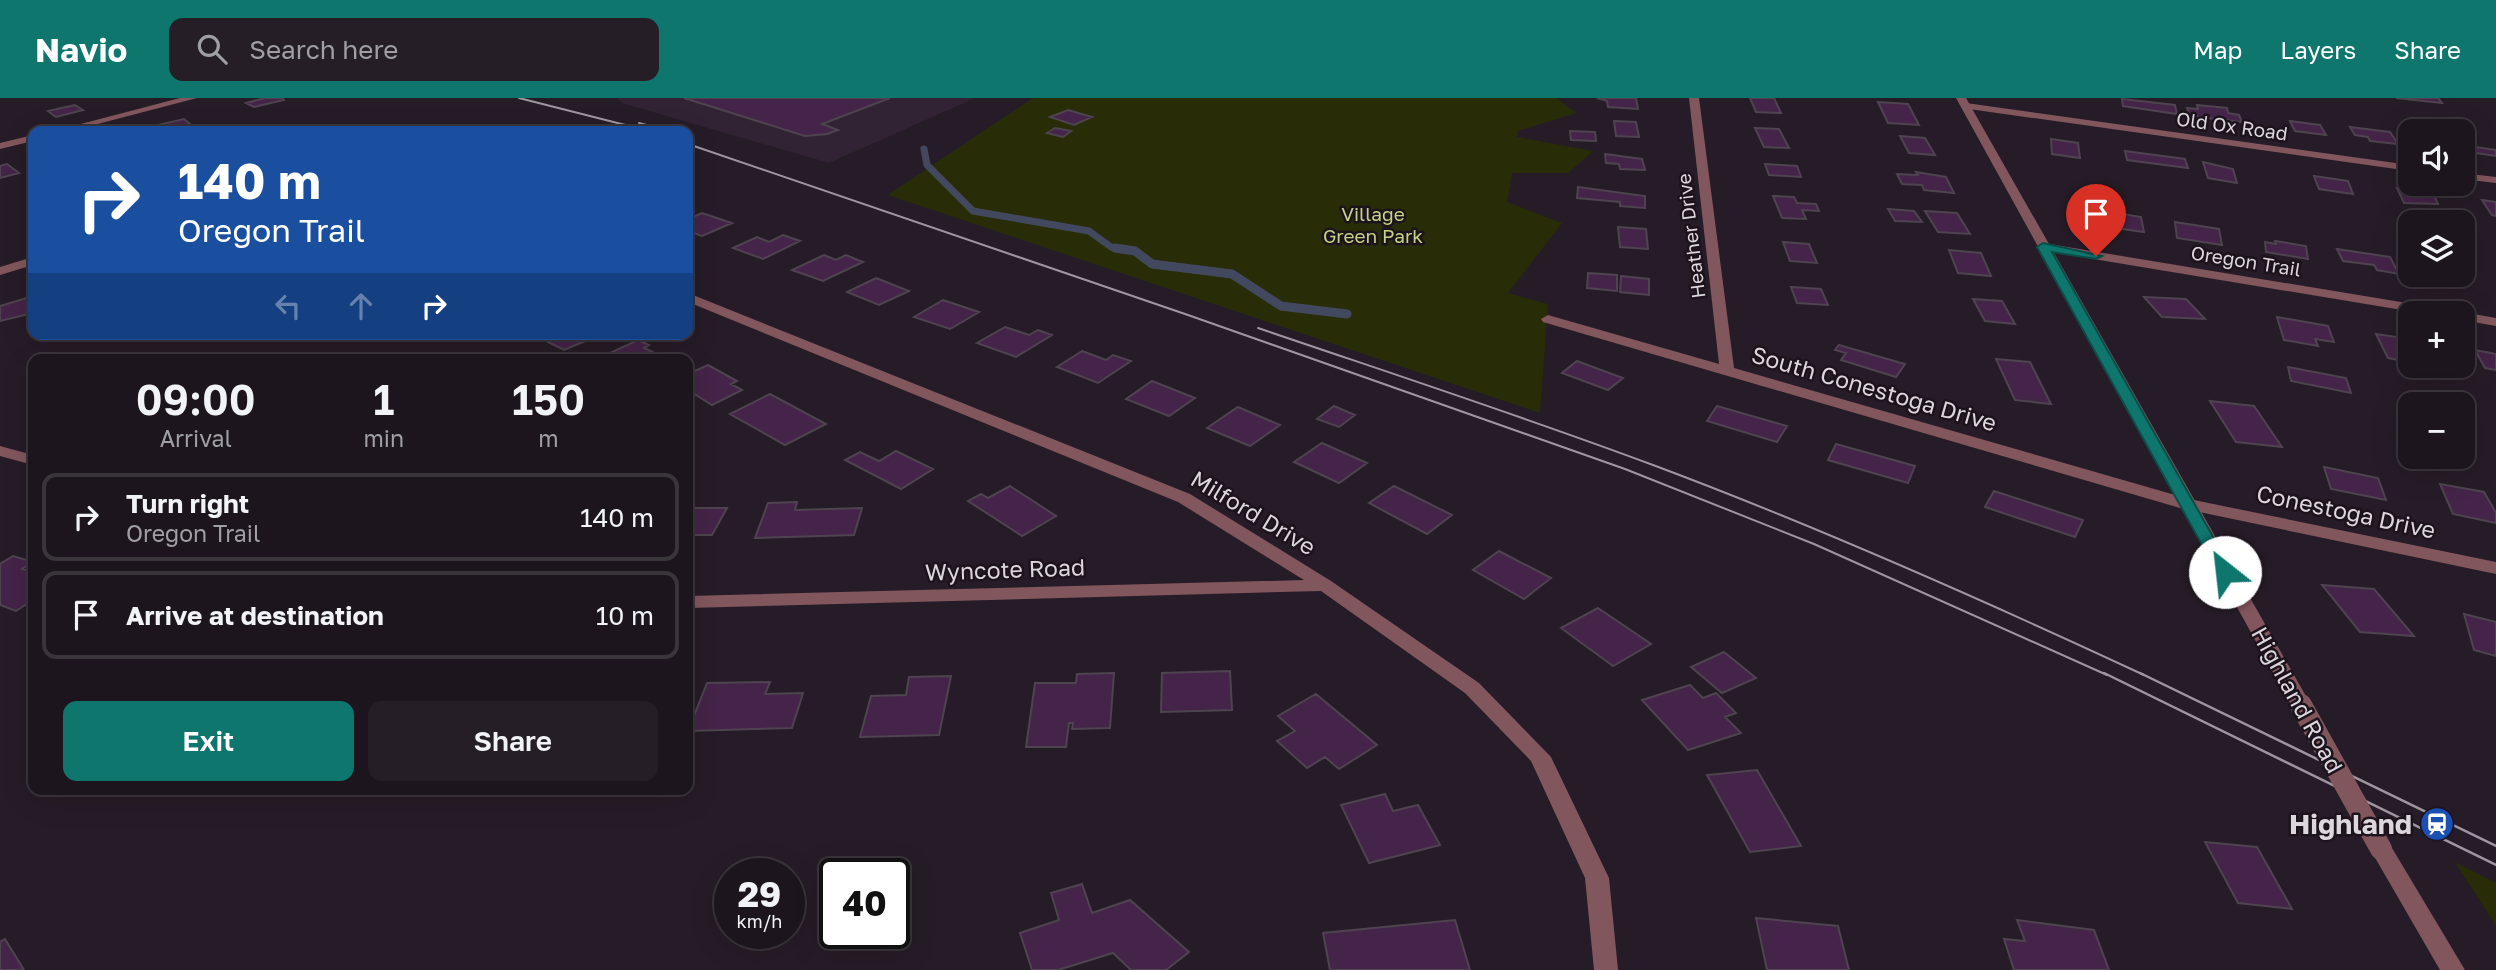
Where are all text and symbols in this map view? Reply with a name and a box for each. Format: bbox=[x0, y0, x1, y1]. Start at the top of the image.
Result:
search box bbox=[169, 18, 659, 81]
text: Navio bbox=[35, 30, 127, 69]
icon: search bbox=[193, 30, 231, 68]
text: Search here bbox=[249, 34, 398, 65]
text: Map bbox=[2193, 35, 2242, 64]
text: Layers bbox=[2280, 35, 2356, 64]
text: Share bbox=[2394, 35, 2461, 64]
street label: Old Ox Road bbox=[2175, 106, 2289, 145]
map controls bbox=[2398, 119, 2475, 469]
button: sound bbox=[2398, 119, 2475, 196]
text: 140 m bbox=[178, 151, 321, 210]
icon: right bbox=[63, 154, 154, 245]
street label: Heather Drive bbox=[1671, 172, 1710, 300]
pin bbox=[2066, 184, 2126, 256]
icon: arrive bbox=[2077, 195, 2115, 233]
park label: Village Green Park bbox=[1323, 202, 1423, 247]
button: layers bbox=[2398, 210, 2475, 287]
text: Oregon Trail bbox=[178, 211, 365, 249]
street label: Oregon Trail bbox=[2189, 240, 2303, 281]
icon: left bbox=[269, 287, 307, 325]
icon: ahead bbox=[342, 287, 380, 325]
icon: right bbox=[415, 287, 453, 325]
button: + bbox=[2398, 301, 2475, 378]
street label: South Conestoga Drive bbox=[1749, 340, 2000, 436]
text: 09:00 bbox=[136, 374, 256, 424]
text: 1 bbox=[373, 374, 394, 424]
text: 150 bbox=[512, 374, 585, 424]
button: − bbox=[2398, 392, 2475, 469]
text: Arrival bbox=[160, 424, 232, 452]
text: min bbox=[363, 424, 404, 452]
text: m bbox=[538, 424, 559, 452]
street label: Milford Drive bbox=[1186, 464, 1321, 560]
street label: Conestoga Drive bbox=[2254, 478, 2438, 544]
text: Turn right bbox=[126, 488, 249, 519]
icon: right bbox=[67, 498, 105, 536]
text: 140 m bbox=[580, 502, 654, 533]
text: Oregon Trail bbox=[126, 519, 260, 547]
position arrow bbox=[2188, 535, 2262, 609]
street label: Wyncote Road bbox=[924, 552, 1085, 586]
icon: arrive bbox=[67, 596, 105, 634]
text: Arrive at destination bbox=[126, 600, 384, 631]
text: 10 m bbox=[596, 600, 654, 631]
street label: Highland Road bbox=[2246, 622, 2350, 777]
button: Exit bbox=[63, 701, 354, 781]
button: Share bbox=[368, 701, 658, 781]
station icon: Highland bbox=[2418, 805, 2456, 843]
place label: Highland bbox=[2289, 807, 2412, 840]
speed limit sign: 40 bbox=[819, 858, 910, 949]
text: 29 bbox=[738, 873, 781, 915]
text: km/h bbox=[737, 910, 782, 932]

